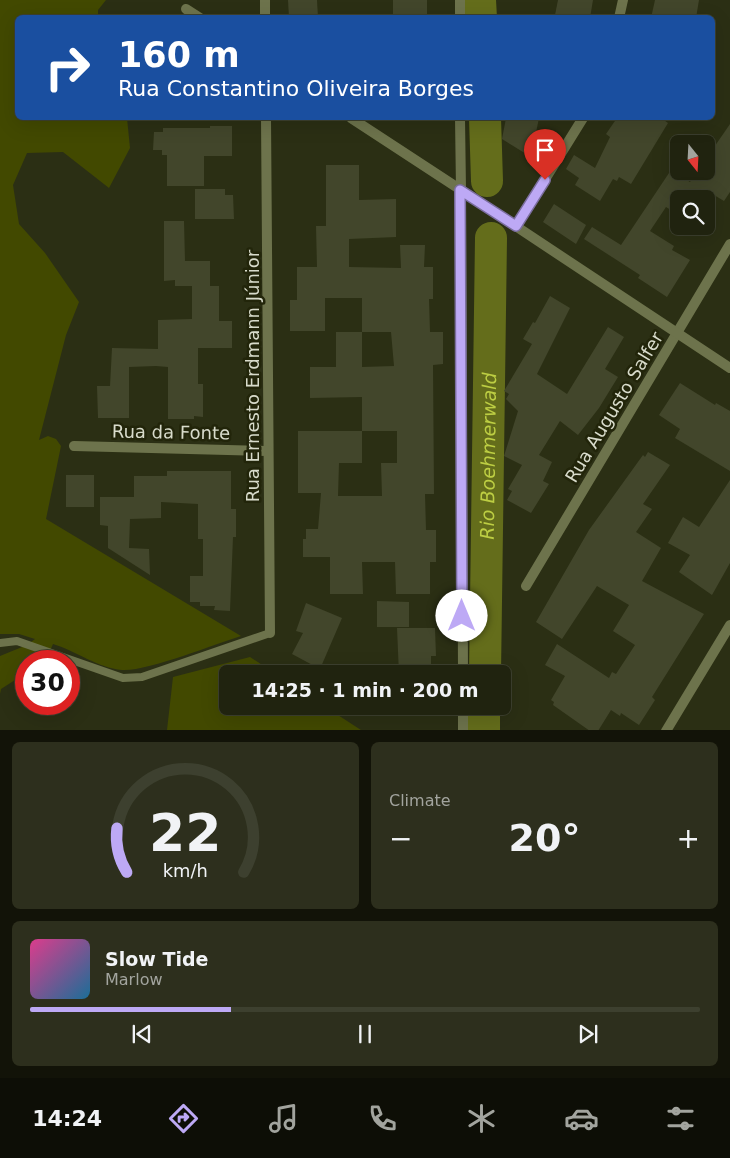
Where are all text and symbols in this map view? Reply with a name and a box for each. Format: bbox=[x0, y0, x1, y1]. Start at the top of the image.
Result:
icon: right bbox=[35, 35, 100, 100]
text: 160 m bbox=[118, 35, 240, 75]
text: Rua Constantino Oliveira Borges bbox=[118, 76, 474, 101]
pin bbox=[524, 129, 566, 180]
north arrow bbox=[670, 135, 715, 180]
map controls bbox=[670, 135, 715, 235]
icon: arrive bbox=[531, 136, 559, 164]
button: search bbox=[670, 190, 715, 235]
street label: Rua Ernesto Erdmann Júnior bbox=[242, 249, 263, 502]
street label: Rua Augusto Salfer bbox=[561, 327, 668, 486]
water label: Rio Boehmerwald bbox=[476, 371, 500, 540]
street label: Rua da Fonte bbox=[112, 420, 230, 444]
position arrow bbox=[435, 589, 487, 641]
speed limit sign: 30 bbox=[15, 650, 80, 715]
text: 14:25 · 1 min · 200 m bbox=[251, 679, 479, 701]
text: Climate bbox=[389, 791, 451, 810]
text: 22 bbox=[149, 803, 222, 863]
text: 20° bbox=[509, 816, 580, 860]
text: − bbox=[389, 822, 412, 855]
text: + bbox=[677, 822, 700, 855]
text: km/h bbox=[163, 860, 208, 881]
text: Slow Tide bbox=[105, 948, 208, 970]
text: Marlow bbox=[105, 970, 163, 989]
icon: previous bbox=[128, 1020, 156, 1048]
icon: pause bbox=[351, 1020, 379, 1048]
icon: next bbox=[574, 1020, 602, 1048]
icon: directions bbox=[166, 1101, 201, 1136]
icon: music bbox=[266, 1101, 301, 1136]
icon: phone bbox=[365, 1101, 400, 1136]
icon: climate bbox=[464, 1101, 499, 1136]
icon: car bbox=[564, 1101, 599, 1136]
icon: filters bbox=[663, 1101, 698, 1136]
text: 14:24 bbox=[32, 1106, 102, 1131]

